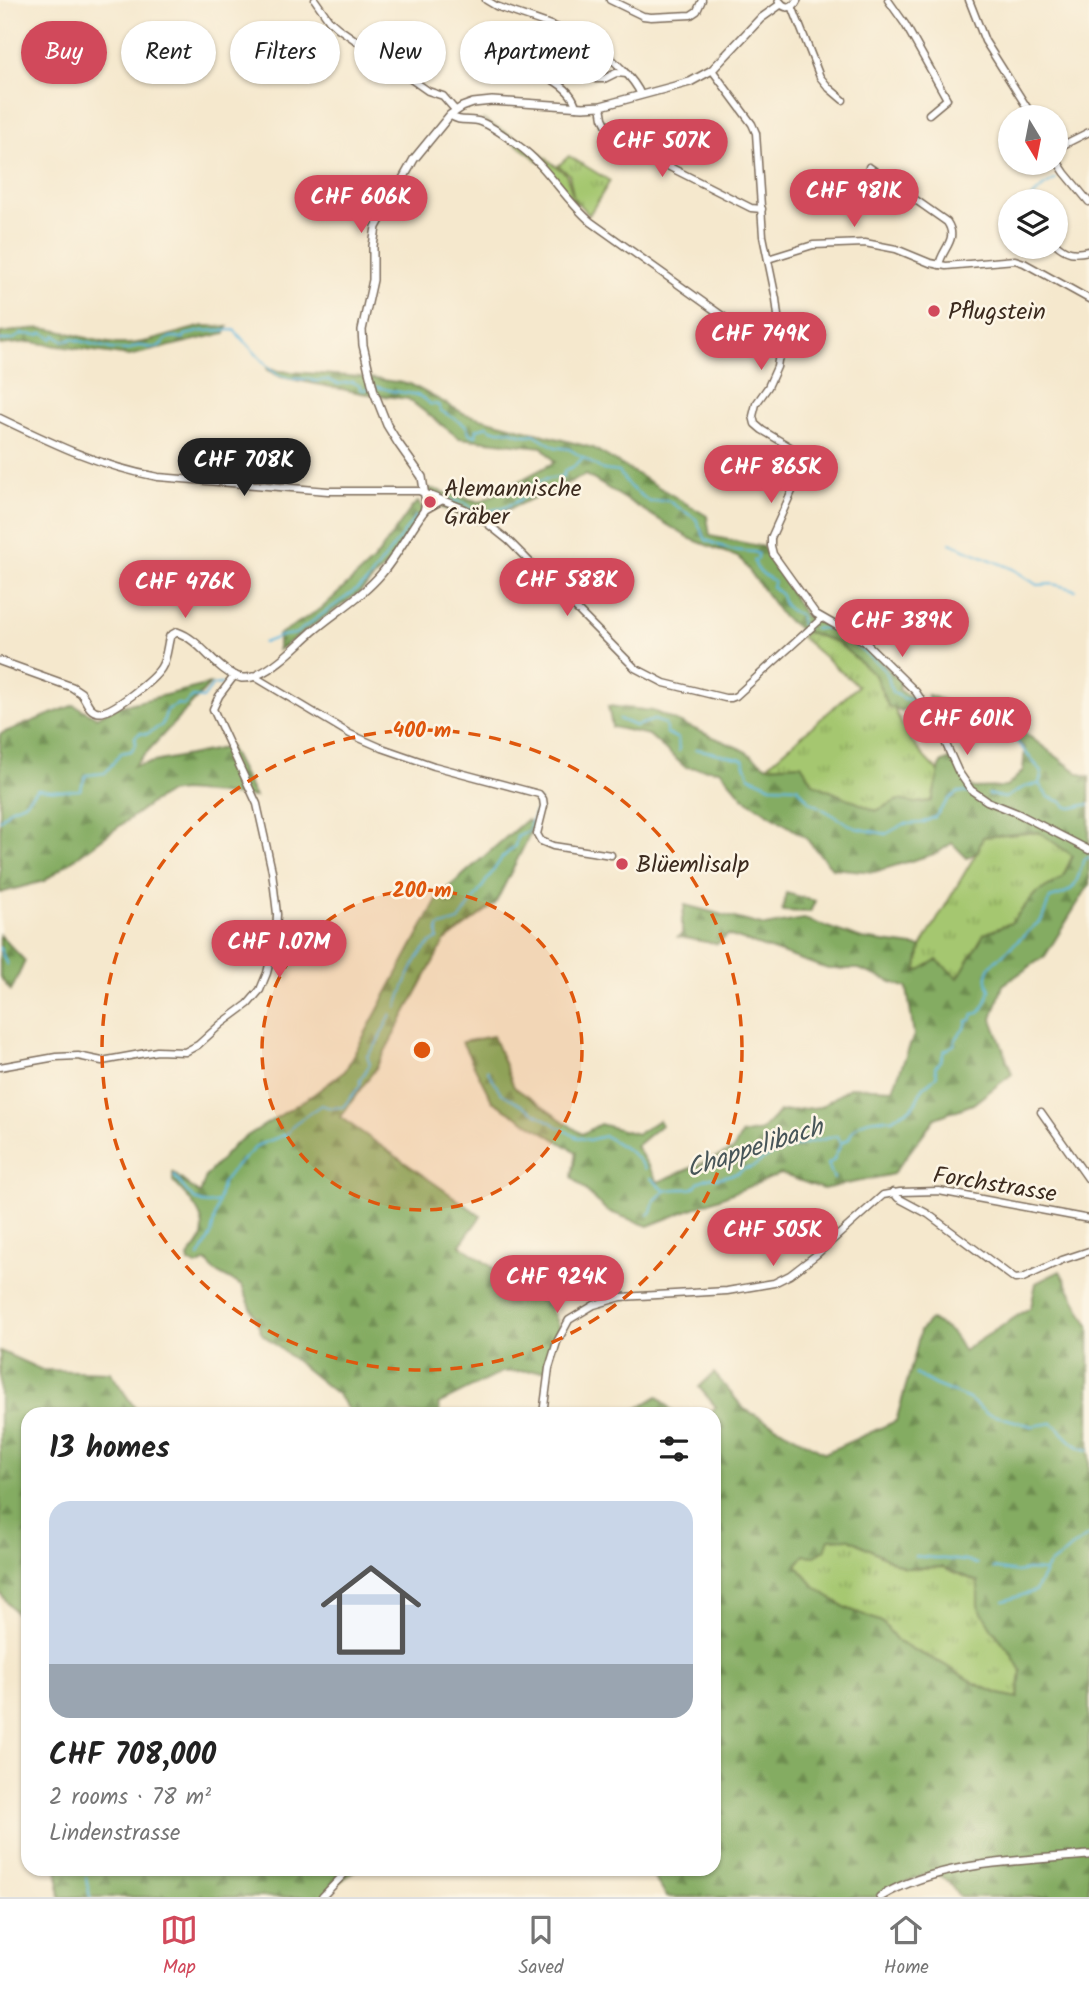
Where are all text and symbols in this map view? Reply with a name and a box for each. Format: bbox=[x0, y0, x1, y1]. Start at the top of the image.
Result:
chip: Buy bbox=[21, 21, 107, 84]
chip: Rent bbox=[121, 21, 216, 84]
chip: Filters bbox=[230, 21, 340, 84]
chip: New bbox=[354, 21, 446, 84]
chip: Apartment bbox=[460, 21, 614, 84]
north arrow bbox=[998, 105, 1068, 175]
map controls bbox=[998, 105, 1068, 259]
pin: CHF 507K bbox=[590, 120, 734, 179]
text: CHF 507K bbox=[613, 124, 711, 160]
pin: CHF 981K bbox=[782, 170, 926, 229]
text: CHF 981K bbox=[806, 174, 902, 210]
pin: CHF 606K bbox=[289, 176, 433, 235]
text: CHF 606K bbox=[310, 180, 412, 216]
button: layers bbox=[998, 189, 1068, 259]
place label: Pflugstein bbox=[948, 293, 1046, 332]
marker: Pflugstein bbox=[926, 303, 942, 319]
pin: CHF 749K bbox=[689, 312, 833, 372]
text: CHF 749K bbox=[711, 317, 811, 353]
pin: CHF 708K bbox=[172, 438, 316, 498]
text: CHF 708K bbox=[194, 443, 294, 479]
pin: CHF 865K bbox=[699, 446, 843, 505]
text: CHF 865K bbox=[720, 450, 822, 486]
place label: Alemannische Gräber bbox=[444, 470, 582, 537]
marker: Alemannische Gräber bbox=[422, 494, 438, 510]
pin: CHF 588K bbox=[495, 558, 639, 618]
pin: CHF 476K bbox=[113, 560, 257, 620]
text: CHF 588K bbox=[515, 563, 619, 599]
text: CHF 476K bbox=[135, 565, 235, 601]
pin: CHF 389K bbox=[830, 600, 974, 659]
text: CHF 389K bbox=[851, 604, 953, 640]
pin: CHF 601K bbox=[895, 698, 1039, 757]
text: CHF 601K bbox=[919, 702, 1015, 738]
text: 400 m bbox=[393, 715, 451, 748]
place label: Blüemlisalp bbox=[636, 846, 750, 885]
marker: Blüemlisalp bbox=[614, 856, 630, 872]
text: 200 m bbox=[392, 875, 452, 908]
pin: CHF 1.07M bbox=[199, 920, 359, 980]
text: CHF 1.07M bbox=[228, 925, 330, 961]
centre of rings bbox=[410, 1038, 434, 1062]
water label: Chappelibach bbox=[681, 1106, 831, 1191]
street label: Forchstrasse bbox=[930, 1156, 1060, 1215]
pin: CHF 505K bbox=[701, 1208, 845, 1268]
text: CHF 505K bbox=[723, 1213, 823, 1249]
pin: CHF 924K bbox=[485, 1256, 629, 1315]
text: CHF 924K bbox=[506, 1260, 608, 1296]
text: 13 homes bbox=[49, 1425, 170, 1473]
icon: filters bbox=[655, 1430, 693, 1468]
icon: home bbox=[308, 1547, 434, 1673]
text: CHF 708,000 bbox=[49, 1732, 216, 1780]
text: 2 rooms · 78 m² bbox=[49, 1780, 211, 1816]
text: Lindenstrasse bbox=[49, 1816, 180, 1852]
tab: Map bbox=[160, 1911, 198, 1983]
tab: Saved bbox=[518, 1911, 564, 1983]
tab: Home bbox=[884, 1911, 929, 1983]

